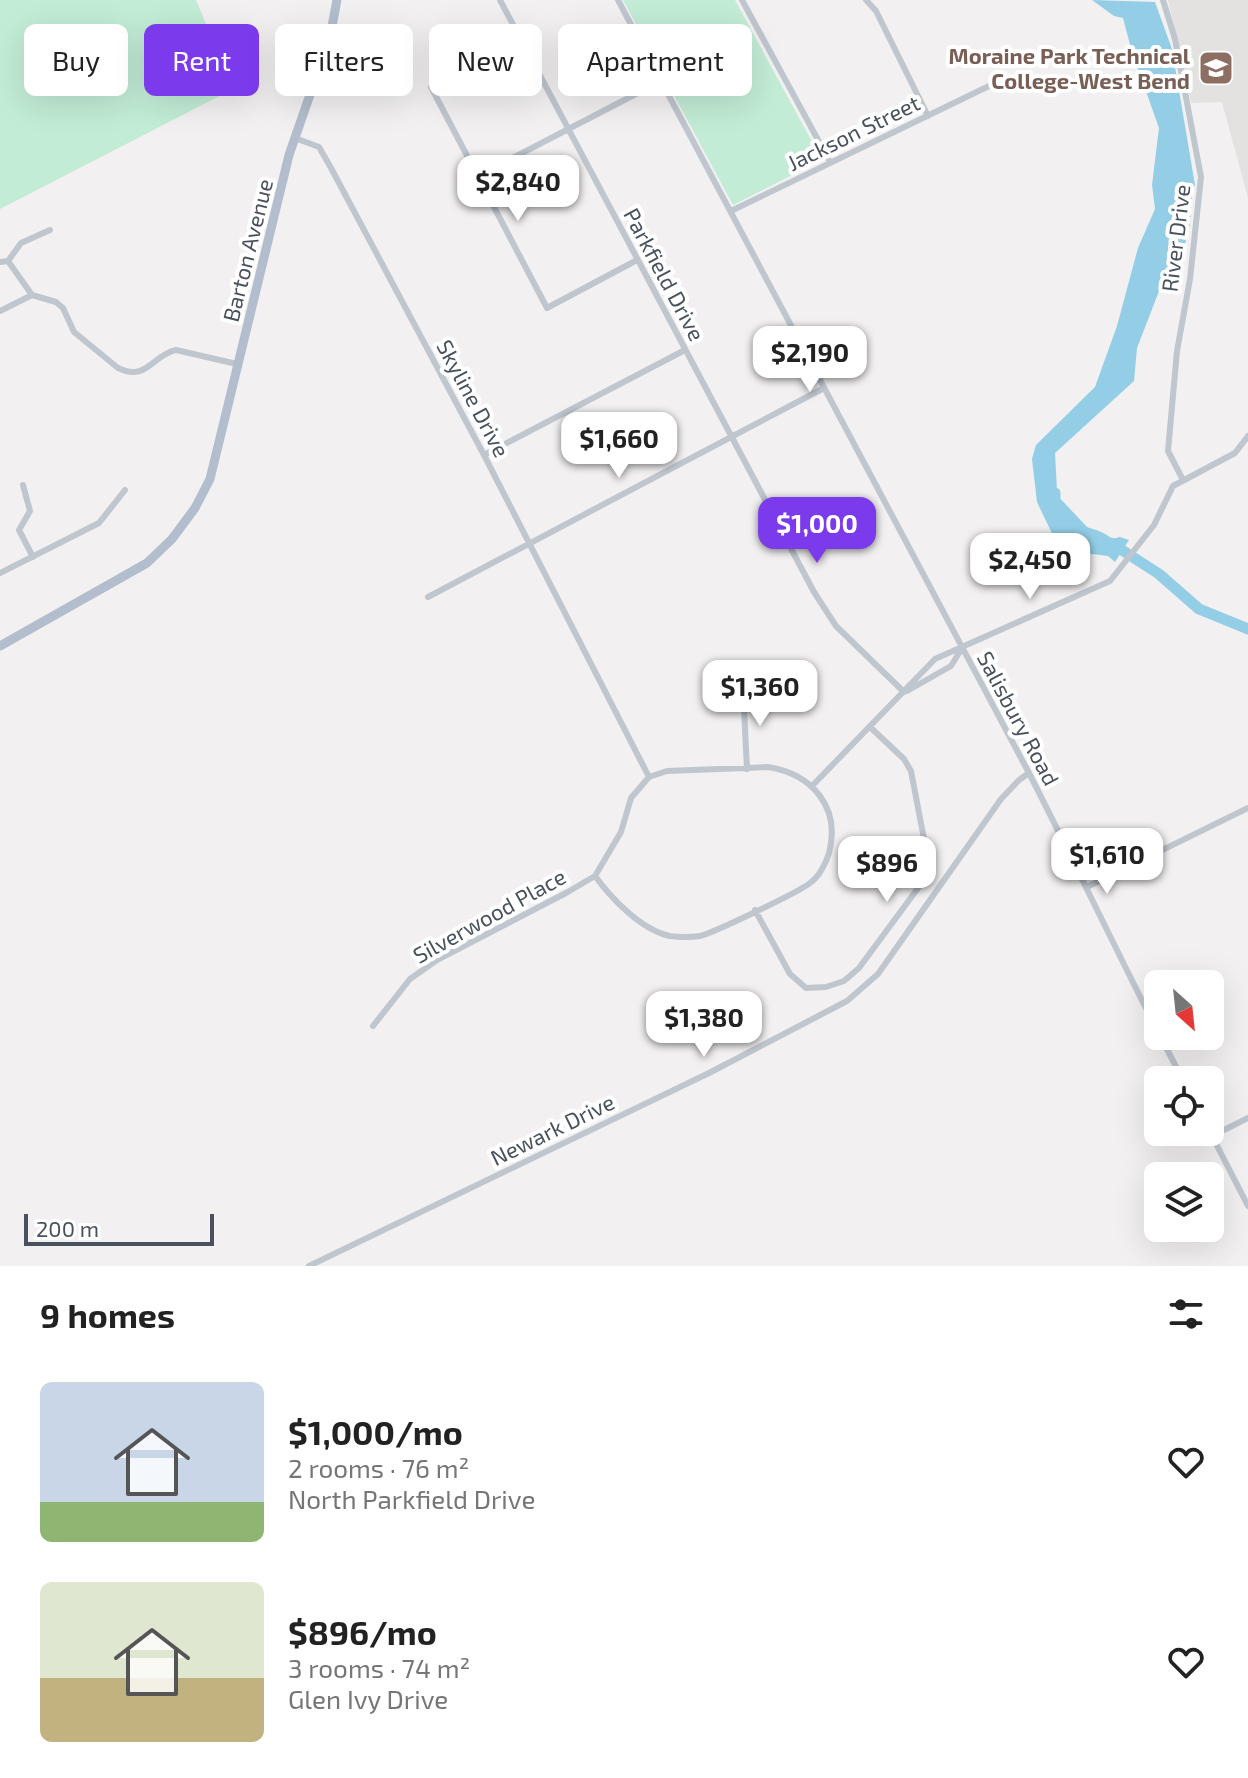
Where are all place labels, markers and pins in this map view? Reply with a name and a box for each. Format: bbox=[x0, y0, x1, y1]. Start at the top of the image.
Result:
place label: Moraine Park Technical College-West Bend bbox=[949, 42, 1191, 93]
school or university icon: Moraine Park Technical College-West Bend bbox=[1197, 49, 1235, 87]
pin: $2,840 bbox=[453, 155, 583, 223]
pin: $2,190 bbox=[745, 326, 875, 394]
pin: $1,660 bbox=[554, 412, 684, 480]
pin: $1,000 bbox=[752, 497, 882, 565]
pin: $2,450 bbox=[965, 533, 1095, 601]
pin: $1,360 bbox=[695, 660, 825, 728]
pin: $1,610 bbox=[1042, 828, 1172, 896]
pin: $896 bbox=[840, 836, 934, 904]
pin: $1,380 bbox=[639, 991, 769, 1059]

